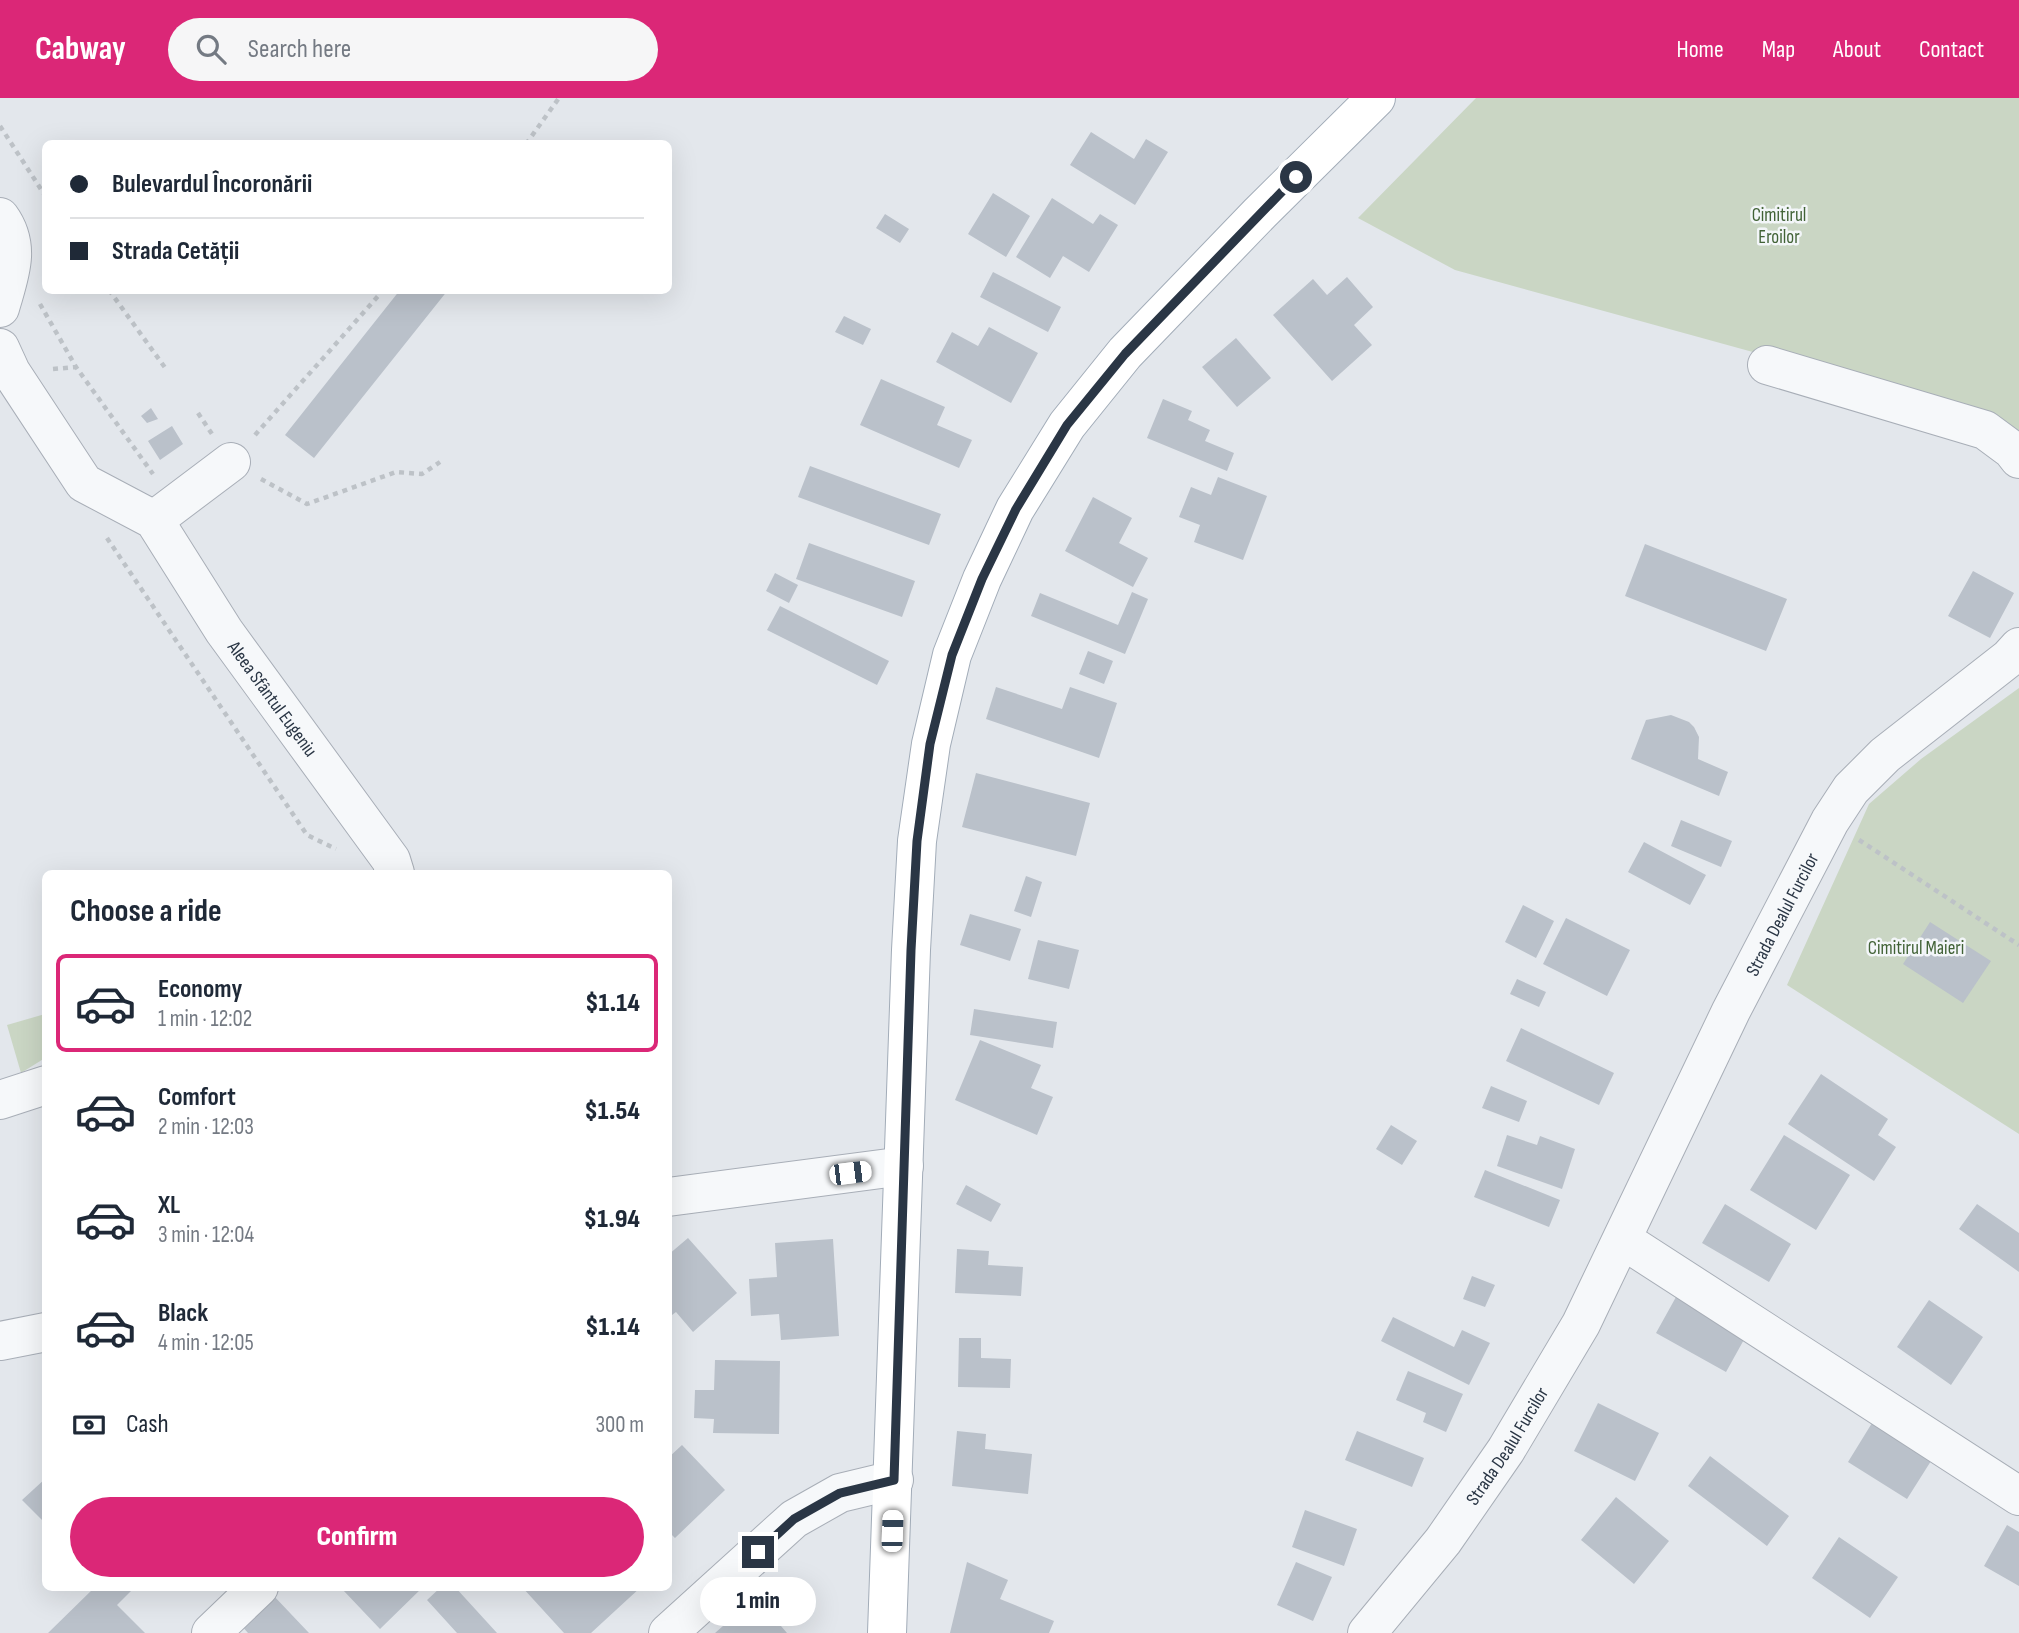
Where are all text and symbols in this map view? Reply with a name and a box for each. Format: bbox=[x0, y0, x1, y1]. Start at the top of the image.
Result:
search box bbox=[168, 18, 658, 81]
text: Cabway bbox=[35, 29, 126, 69]
icon: search bbox=[192, 30, 230, 68]
text: Search here bbox=[248, 34, 351, 65]
text: Home bbox=[1676, 35, 1724, 64]
text: Map bbox=[1762, 35, 1795, 64]
text: About bbox=[1833, 35, 1881, 64]
text: Contact bbox=[1919, 35, 1984, 64]
route start bbox=[1280, 161, 1312, 193]
text: Bulevardul Încoronării bbox=[112, 169, 312, 200]
park label: Cimitirul Eroilor bbox=[1752, 204, 1806, 249]
text: Strada Cetății bbox=[112, 236, 239, 267]
street label: Aleea Sfântul Eugeniu bbox=[221, 636, 322, 762]
street label: Strada Dealul Furcilor bbox=[1741, 849, 1825, 980]
text: Choose a ride bbox=[70, 892, 222, 931]
park label: Cimitirul Maieri bbox=[1868, 937, 1964, 960]
icon: car bbox=[74, 972, 137, 1035]
text: Economy bbox=[158, 974, 242, 1005]
text: $1.14 bbox=[585, 988, 640, 1019]
text: 1 min · 12:02 bbox=[158, 1005, 252, 1033]
icon: car bbox=[74, 1080, 137, 1143]
text: Comfort bbox=[158, 1082, 236, 1113]
text: $1.54 bbox=[584, 1096, 640, 1127]
text: 2 min · 12:03 bbox=[158, 1113, 254, 1141]
car bbox=[828, 1160, 873, 1186]
icon: car bbox=[74, 1188, 137, 1251]
text: XL bbox=[158, 1190, 180, 1221]
text: $1.94 bbox=[584, 1204, 640, 1235]
text: 3 min · 12:04 bbox=[158, 1221, 254, 1249]
icon: car bbox=[74, 1296, 137, 1359]
text: Black bbox=[158, 1298, 208, 1329]
text: $1.14 bbox=[585, 1312, 640, 1343]
text: 4 min · 12:05 bbox=[158, 1329, 254, 1357]
street label: Strada Dealul Furcilor bbox=[1461, 1383, 1554, 1510]
icon: cash bbox=[70, 1406, 108, 1444]
text: Cash bbox=[126, 1409, 169, 1440]
text: 300 m bbox=[595, 1411, 644, 1439]
button: Confirm bbox=[70, 1497, 644, 1577]
car bbox=[881, 1510, 904, 1552]
route end bbox=[742, 1536, 774, 1568]
callout: 1 min bbox=[700, 1576, 816, 1626]
text: 1 min bbox=[736, 1587, 780, 1615]

